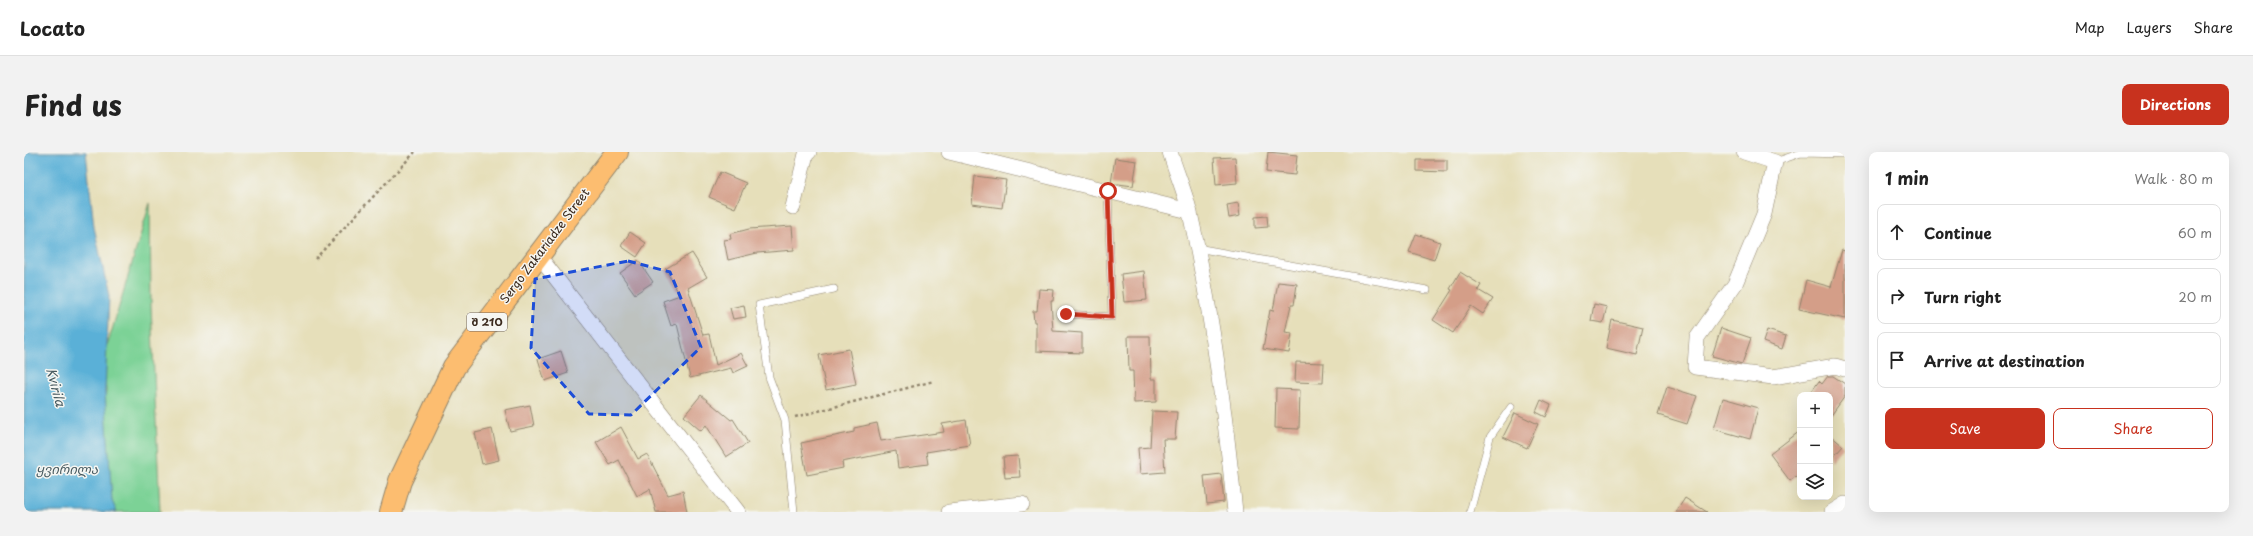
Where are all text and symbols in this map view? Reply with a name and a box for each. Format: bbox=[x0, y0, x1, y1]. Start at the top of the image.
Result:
text: Locato bbox=[20, 14, 85, 42]
text: Map bbox=[2075, 17, 2105, 38]
text: Layers bbox=[2127, 17, 2172, 38]
text: Share bbox=[2194, 17, 2233, 38]
text: Find us bbox=[24, 83, 122, 126]
button: Directions bbox=[2122, 84, 2229, 125]
text: 1 min bbox=[1885, 165, 1929, 191]
text: Walk · 80 m bbox=[2135, 169, 2213, 188]
route start bbox=[1099, 182, 1117, 200]
street label: Sergo Zakariadze Street bbox=[495, 184, 593, 307]
icon: ahead bbox=[1886, 221, 1908, 243]
text: Continue bbox=[1924, 221, 1992, 244]
text: 60 m bbox=[2178, 223, 2212, 242]
icon: right bbox=[1886, 285, 1908, 307]
text: Turn right bbox=[1924, 285, 2001, 308]
text: 20 m bbox=[2178, 287, 2212, 306]
route end bbox=[1057, 305, 1075, 323]
road number: შ 210 bbox=[467, 313, 507, 331]
icon: arrive bbox=[1886, 349, 1908, 371]
text: Arrive at destination bbox=[1924, 349, 2085, 372]
water label: Kvirila bbox=[42, 365, 71, 409]
map controls bbox=[1797, 392, 1833, 500]
button: + bbox=[1797, 392, 1833, 428]
button: Save bbox=[1885, 408, 2045, 449]
button: Share bbox=[2053, 408, 2213, 449]
button: − bbox=[1797, 428, 1833, 464]
water label: ყვირილა bbox=[36, 459, 99, 478]
button: layers bbox=[1797, 464, 1833, 500]

